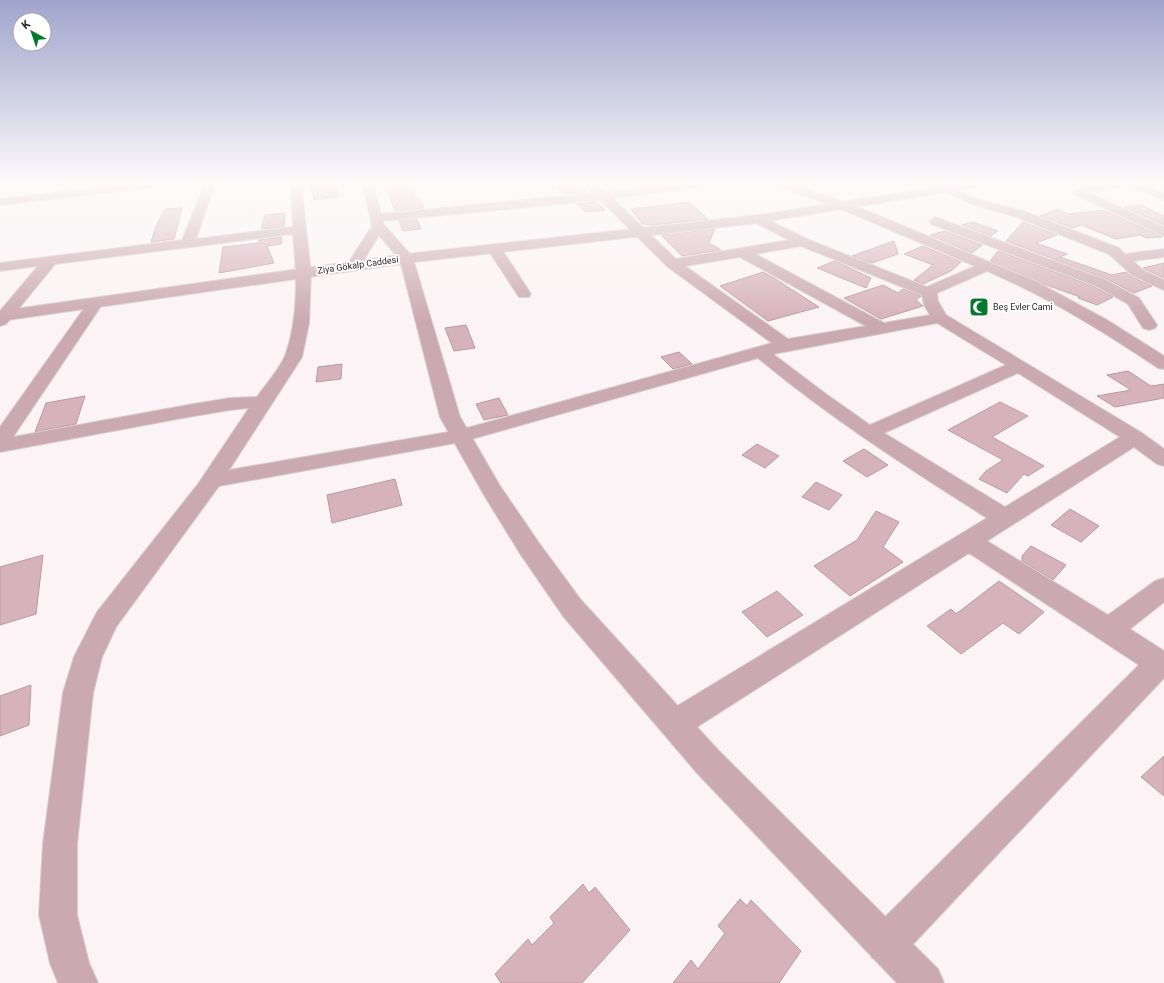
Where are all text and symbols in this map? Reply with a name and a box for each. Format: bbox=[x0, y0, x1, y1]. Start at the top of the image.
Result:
north arrow bbox=[12, 12, 52, 52]
text: K bbox=[19, 17, 34, 32]
street label: Ziya Gökalp Caddesi bbox=[317, 254, 399, 276]
mosque icon: Beş Evler Cami bbox=[968, 296, 990, 318]
place label: Beş Evler Cami bbox=[993, 302, 1053, 312]

